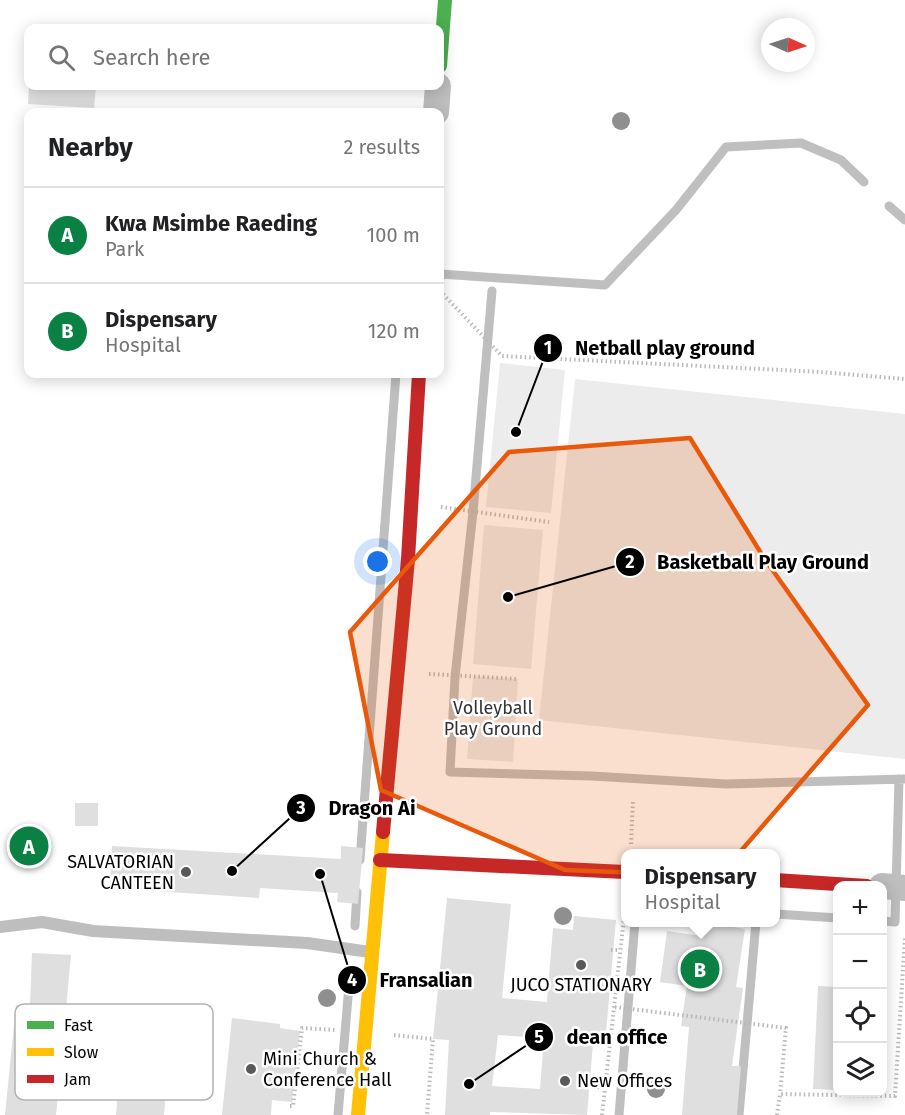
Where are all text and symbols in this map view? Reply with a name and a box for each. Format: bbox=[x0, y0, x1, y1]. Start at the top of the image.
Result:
north arrow bbox=[761, 18, 815, 72]
search box bbox=[24, 24, 444, 90]
icon: search bbox=[45, 41, 78, 74]
text: Search here bbox=[93, 44, 211, 71]
text: Nearby bbox=[48, 132, 133, 163]
text: 2 results bbox=[343, 135, 420, 159]
text: Kwa Msimbe Raeding bbox=[105, 210, 317, 237]
text: A bbox=[62, 223, 73, 247]
text: 100 m bbox=[367, 223, 420, 247]
text: Park bbox=[105, 237, 144, 261]
text: Dispensary bbox=[105, 306, 217, 333]
text: B bbox=[61, 319, 74, 343]
text: 120 m bbox=[368, 319, 420, 343]
callout: Netball play ground bbox=[533, 329, 767, 367]
text: Hospital bbox=[105, 333, 181, 357]
text: Netball play ground bbox=[575, 336, 755, 360]
text: 1 bbox=[544, 337, 552, 359]
callout: Basketball Play Ground bbox=[615, 543, 880, 581]
your location bbox=[363, 547, 392, 576]
text: Basketball Play Ground bbox=[657, 550, 869, 574]
text: 2 bbox=[625, 551, 635, 573]
park label: Volleyball Play Ground bbox=[444, 697, 542, 740]
callout: Dragon Ai bbox=[286, 789, 428, 827]
text: Dragon Ai bbox=[328, 796, 416, 820]
text: 3 bbox=[295, 797, 306, 819]
pin: A bbox=[9, 824, 48, 868]
popup bbox=[621, 849, 780, 927]
place label: SALVATORIAN CANTEEN bbox=[67, 851, 174, 894]
text: Dispensary bbox=[645, 863, 756, 890]
marker: SALVATORIAN CANTEEN bbox=[179, 865, 193, 879]
map controls bbox=[833, 881, 887, 1097]
button: + bbox=[833, 881, 887, 935]
text: Hospital bbox=[645, 890, 720, 914]
button: − bbox=[833, 935, 887, 989]
pin: B bbox=[680, 946, 720, 992]
marker: JUCO STATIONARY bbox=[574, 958, 588, 972]
callout: Fransalian bbox=[337, 961, 484, 999]
text: Fransalian bbox=[379, 968, 473, 992]
text: 4 bbox=[347, 969, 357, 991]
place label: JUCO STATIONARY bbox=[510, 974, 652, 996]
button: locate bbox=[833, 989, 887, 1043]
legend bbox=[15, 1004, 213, 1100]
text: Fast bbox=[64, 1016, 93, 1035]
callout: dean office bbox=[524, 1018, 679, 1056]
text: dean office bbox=[566, 1025, 668, 1049]
text: 5 bbox=[534, 1026, 544, 1048]
text: Slow bbox=[64, 1043, 99, 1062]
button: layers bbox=[833, 1043, 887, 1097]
place label: Mini Church & Conference Hall bbox=[263, 1048, 391, 1091]
marker: Mini Church & Conference Hall bbox=[244, 1062, 258, 1076]
text: Jam bbox=[64, 1070, 91, 1089]
place label: New Offices bbox=[577, 1070, 672, 1092]
marker: New Offices bbox=[558, 1074, 572, 1088]

